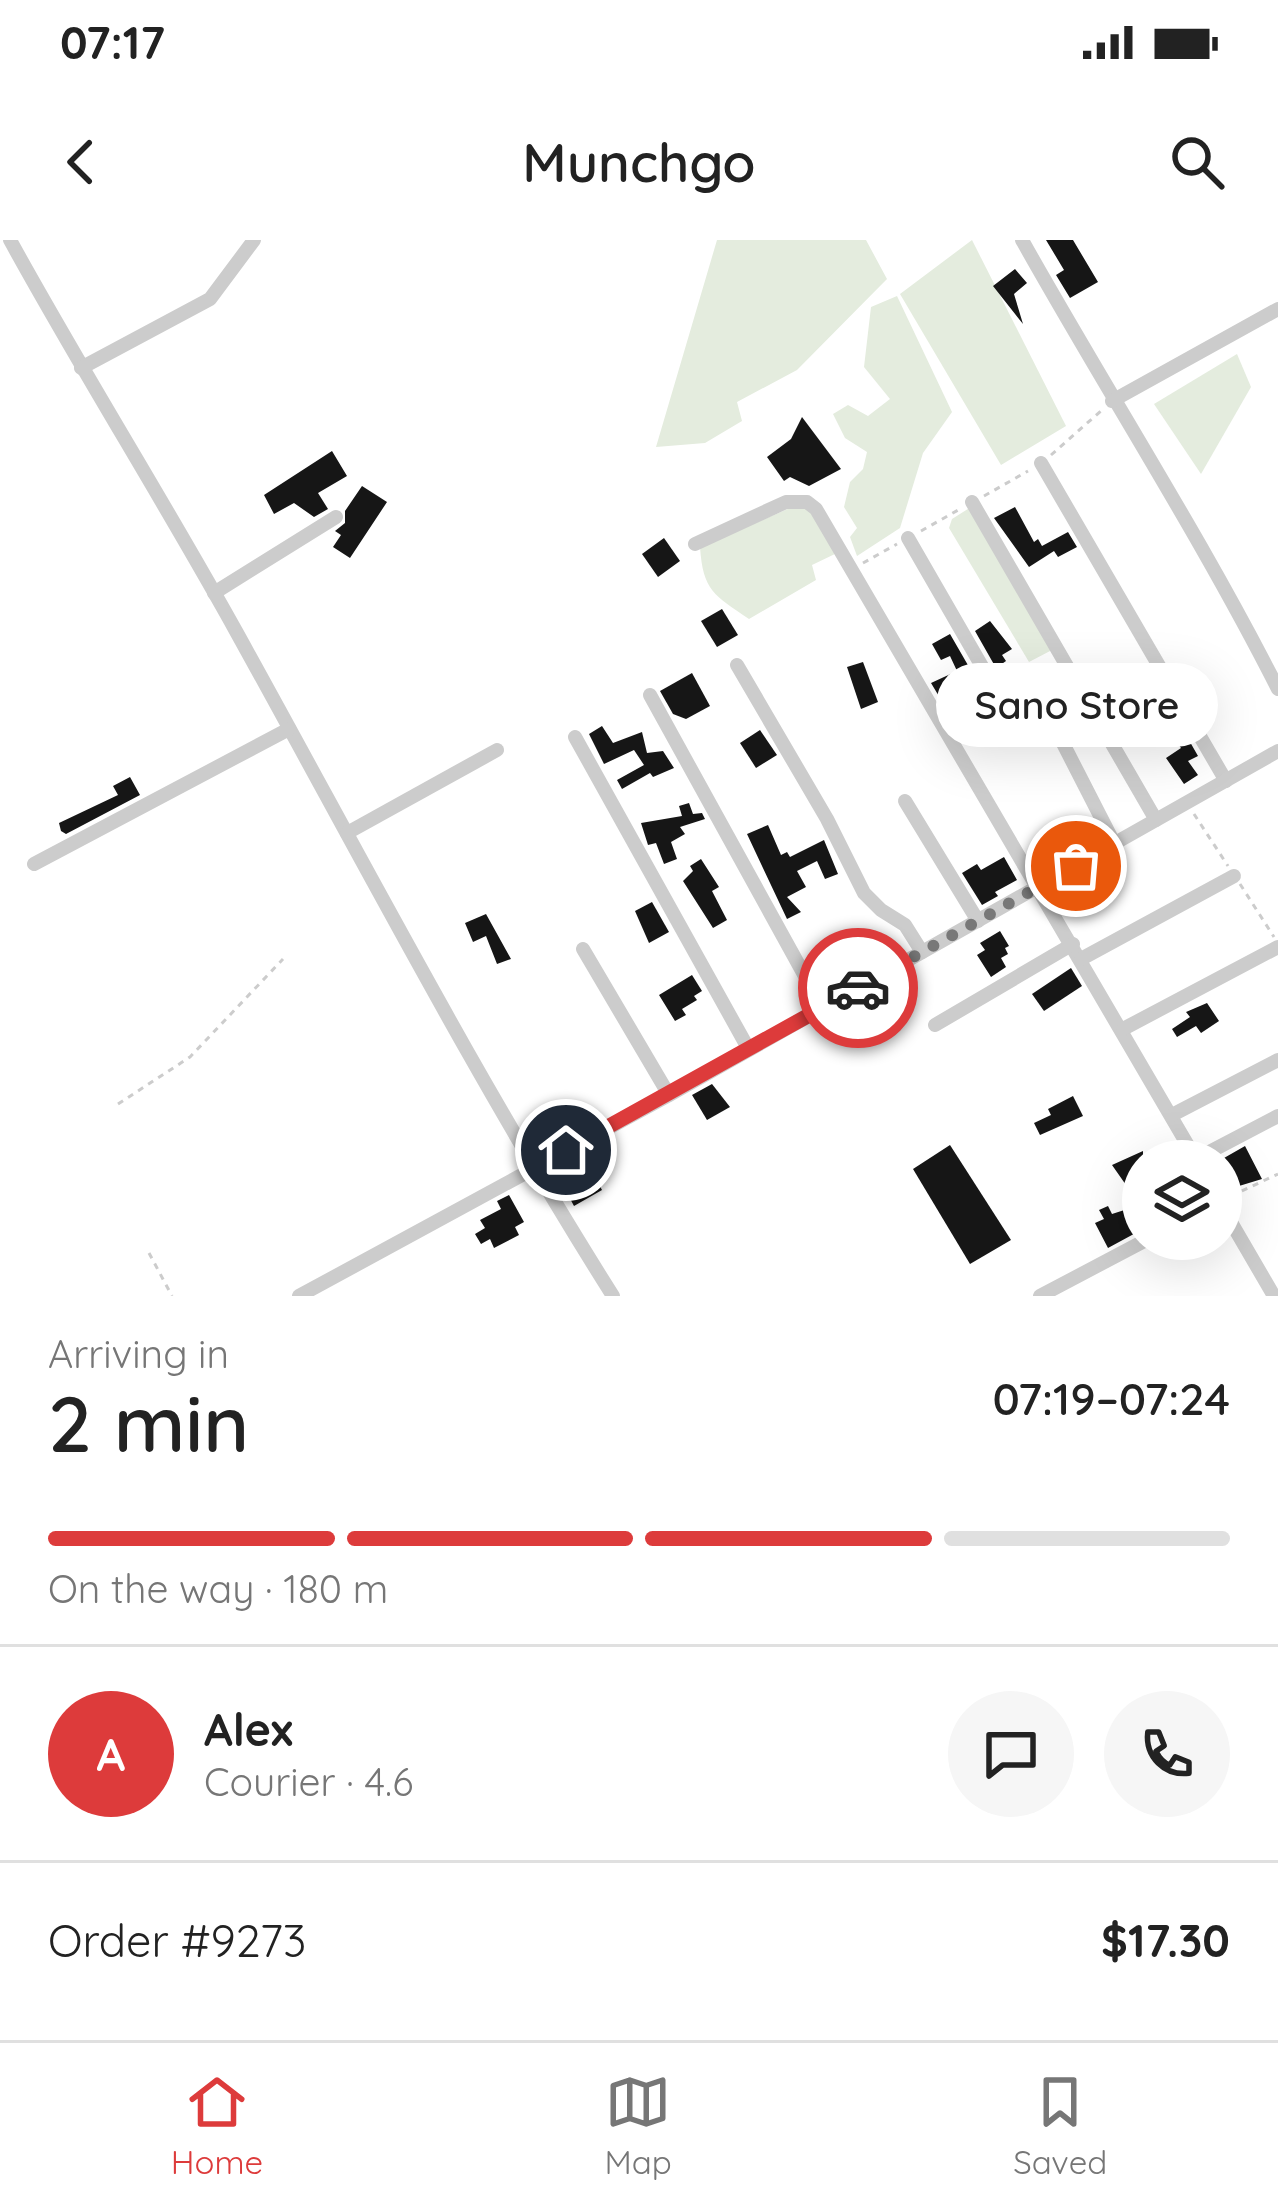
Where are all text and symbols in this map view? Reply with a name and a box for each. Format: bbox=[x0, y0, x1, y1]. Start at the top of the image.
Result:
text: 07:17 bbox=[60, 14, 165, 70]
text: Munchgo bbox=[522, 128, 756, 196]
icon: back bbox=[48, 129, 114, 195]
icon: search bbox=[1164, 129, 1230, 195]
callout: Sano Store bbox=[935, 662, 1217, 746]
text: Sano Store bbox=[975, 680, 1179, 729]
pin bbox=[1025, 815, 1127, 917]
icon: bag bbox=[1043, 833, 1109, 899]
courier bbox=[798, 928, 918, 1048]
icon: car bbox=[825, 955, 891, 1021]
pin bbox=[515, 1099, 617, 1201]
icon: home bbox=[533, 1117, 599, 1183]
map controls bbox=[1122, 1140, 1242, 1260]
button: layers bbox=[1122, 1140, 1242, 1260]
text: Arriving in bbox=[48, 1329, 229, 1378]
text: 07:19–07:24 bbox=[993, 1370, 1230, 1426]
text: 2 min bbox=[48, 1374, 249, 1472]
text: On the way · 180 m bbox=[48, 1564, 388, 1613]
button: chat bbox=[948, 1691, 1074, 1817]
button: phone bbox=[1104, 1691, 1230, 1817]
text: Alex bbox=[204, 1701, 293, 1757]
text: A bbox=[97, 1726, 125, 1782]
text: Courier · 4.6 bbox=[204, 1757, 413, 1806]
text: Order #9273 bbox=[48, 1912, 306, 1968]
text: $17.30 bbox=[1101, 1912, 1230, 1968]
tab: Home bbox=[171, 2069, 263, 2182]
tab: Map bbox=[605, 2069, 672, 2182]
tab: Saved bbox=[1013, 2069, 1107, 2182]

